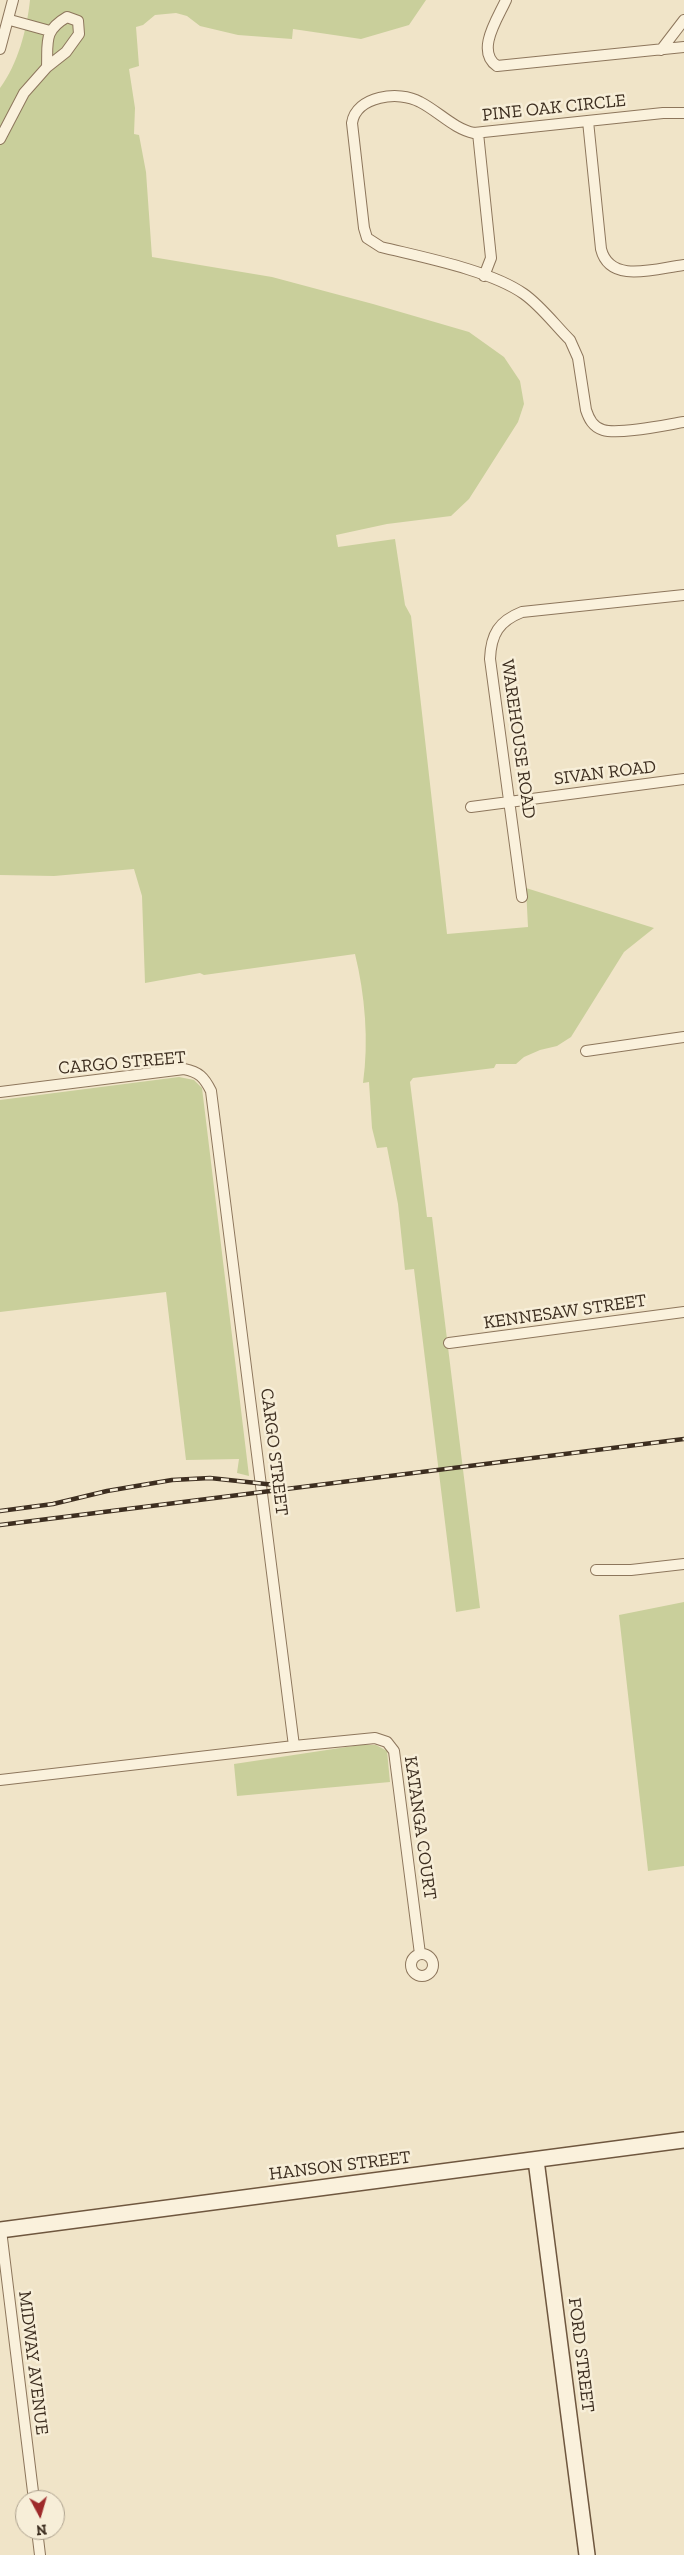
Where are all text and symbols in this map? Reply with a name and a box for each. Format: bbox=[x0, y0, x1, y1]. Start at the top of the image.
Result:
street label: PINE OAK CIRCLE bbox=[481, 90, 627, 126]
street label: WAREHOUSE ROAD bbox=[496, 658, 540, 820]
street label: SIVAN ROAD bbox=[553, 756, 657, 790]
street label: CARGO STREET bbox=[57, 1047, 187, 1079]
street label: KENNESAW STREET bbox=[482, 1290, 648, 1334]
street label: CARGO STREET bbox=[255, 1387, 293, 1517]
street label: KATANGA COURT bbox=[399, 1755, 441, 1901]
street label: HANSON STREET bbox=[268, 2147, 412, 2185]
street label: MIDWAY AVENUE bbox=[13, 2290, 53, 2436]
street label: FORD STREET bbox=[563, 2297, 599, 2413]
north arrow bbox=[15, 2490, 65, 2540]
text: N bbox=[35, 2520, 48, 2538]

